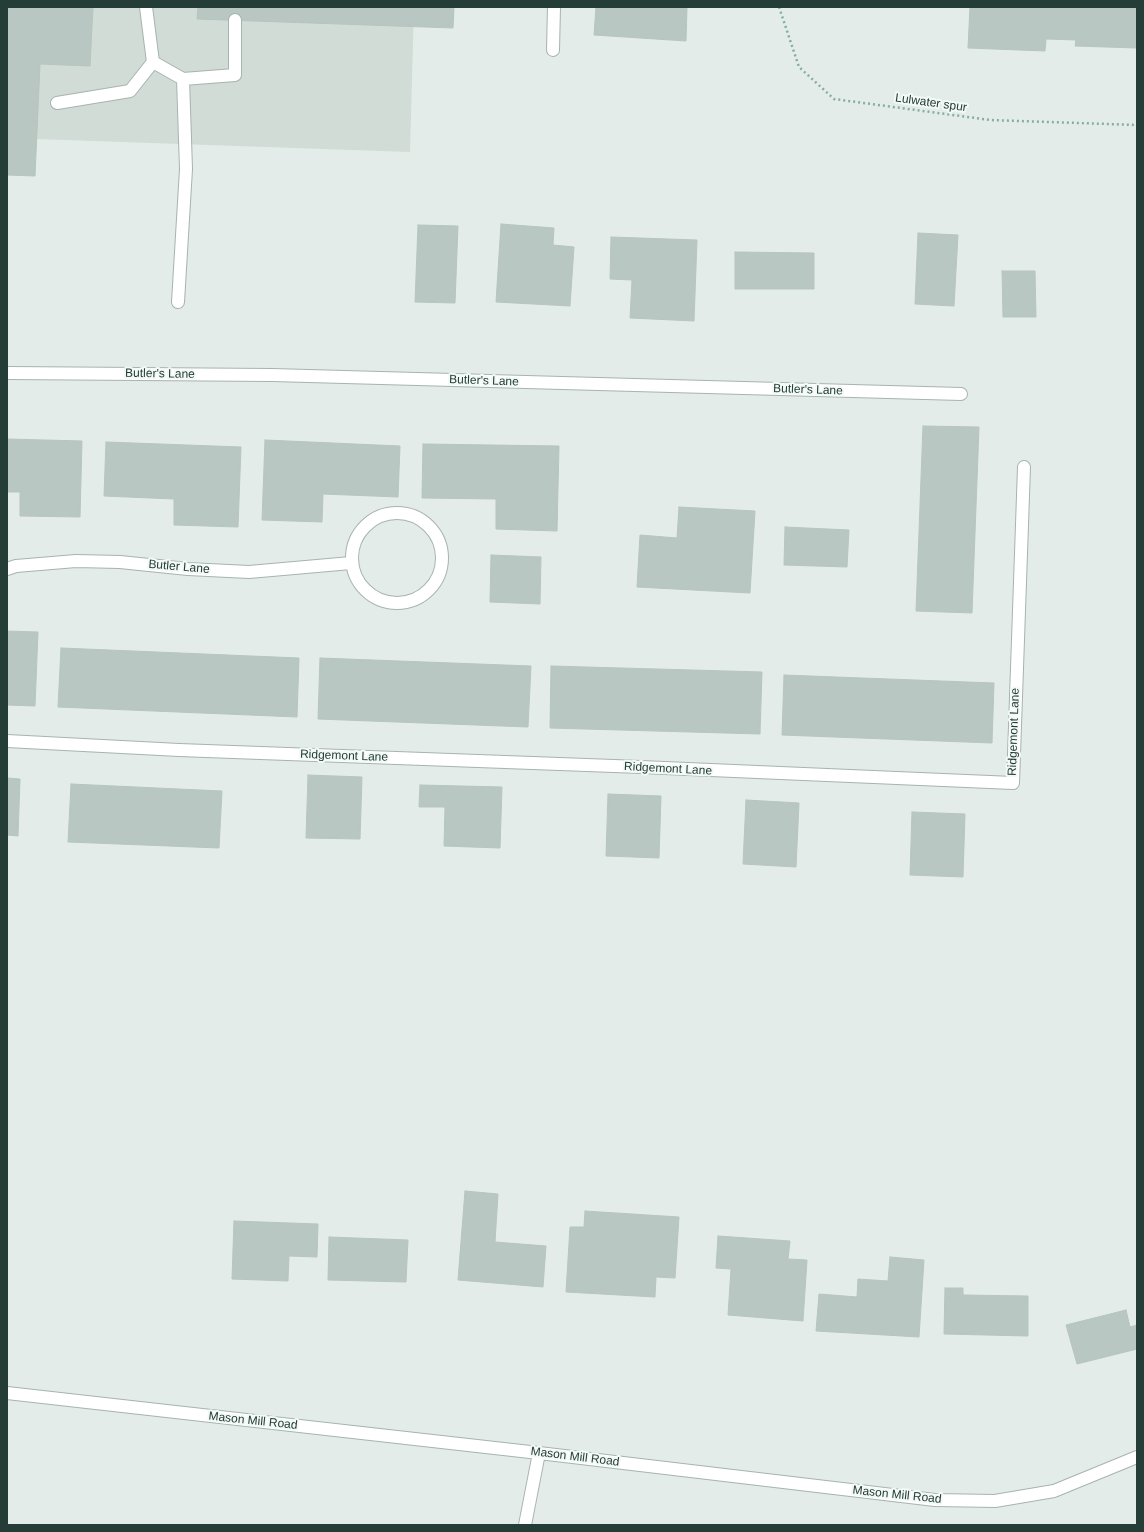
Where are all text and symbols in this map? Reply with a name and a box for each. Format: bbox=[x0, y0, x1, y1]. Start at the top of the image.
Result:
street label: Lulwater spur bbox=[894, 91, 968, 115]
street label: Butler's Lane bbox=[125, 366, 195, 382]
street label: Butler's Lane bbox=[449, 373, 519, 389]
street label: Butler's Lane bbox=[773, 382, 843, 398]
street label: Butler Lane bbox=[148, 557, 210, 577]
street label: Ridgemont Lane bbox=[1005, 688, 1023, 776]
street label: Ridgemont Lane bbox=[300, 747, 388, 765]
street label: Ridgemont Lane bbox=[624, 760, 712, 778]
street label: Mason Mill Road bbox=[208, 1409, 298, 1433]
street label: Mason Mill Road bbox=[530, 1444, 620, 1470]
street label: Mason Mill Road bbox=[852, 1483, 942, 1507]

